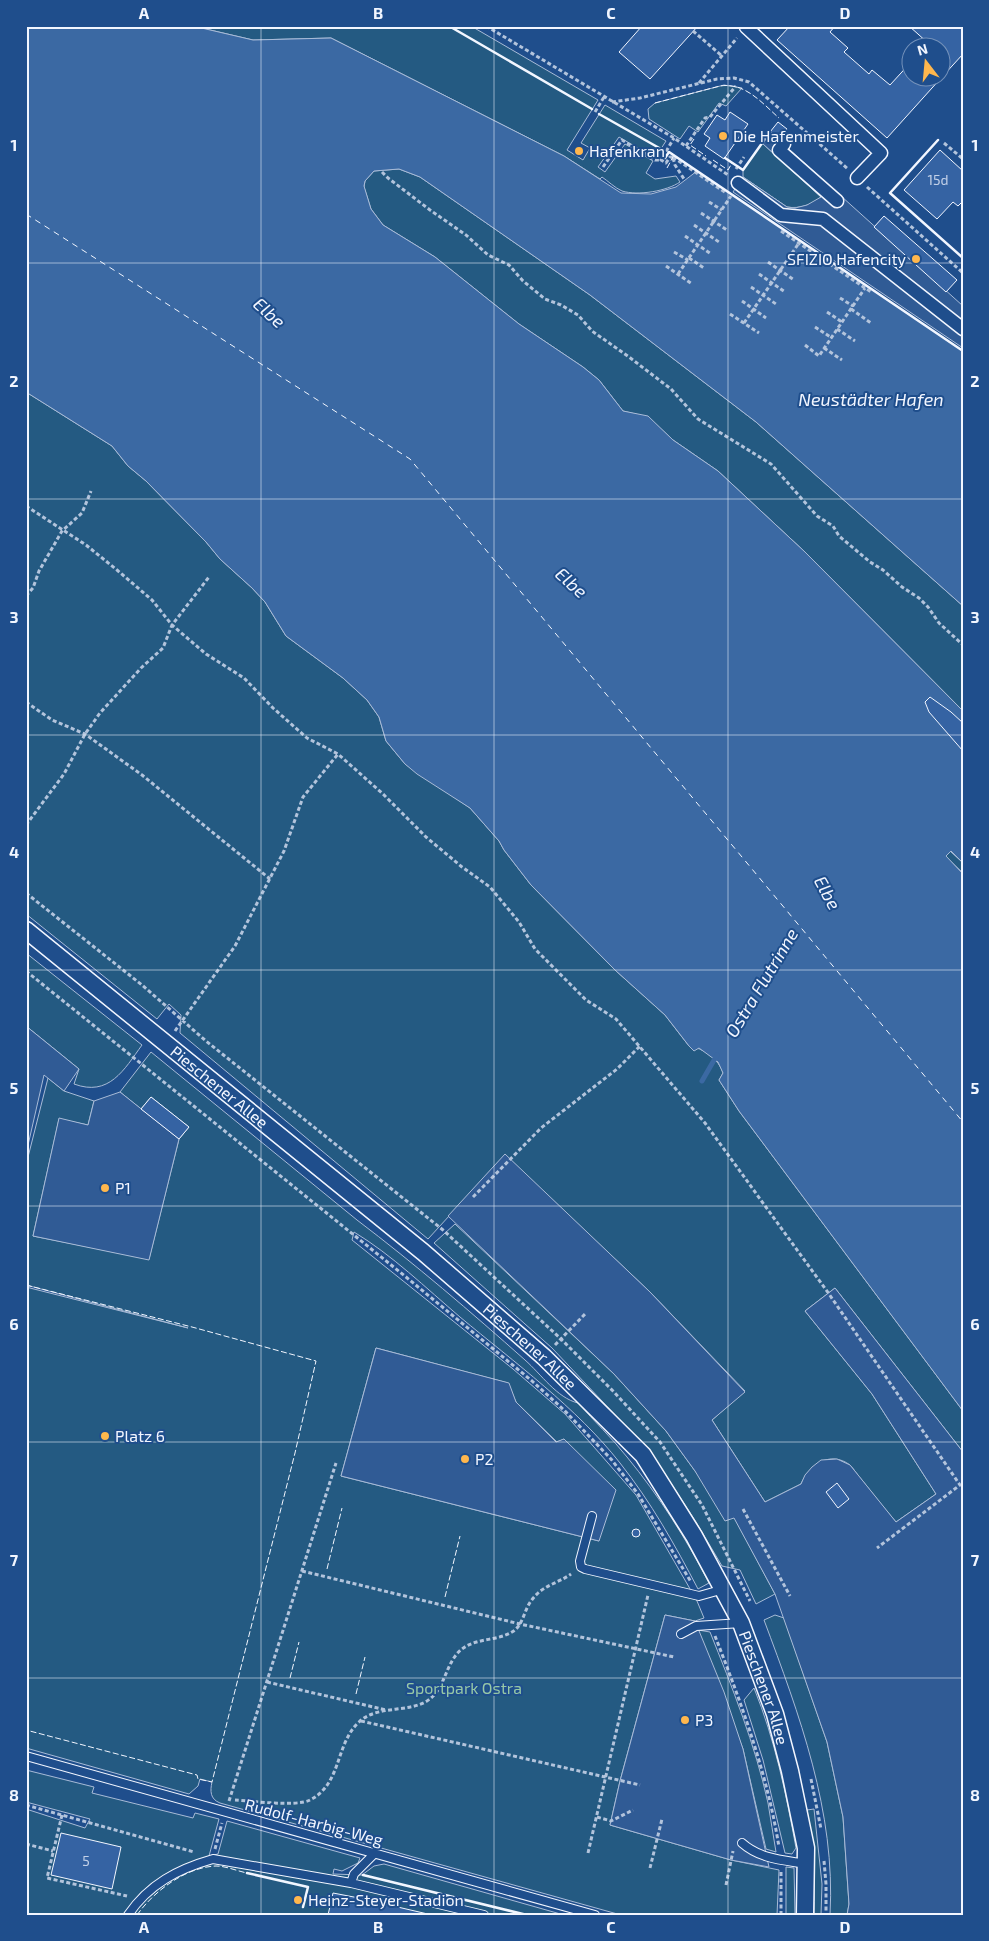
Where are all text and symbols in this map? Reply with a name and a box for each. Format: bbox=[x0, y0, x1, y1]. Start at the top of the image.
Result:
text: A bbox=[139, 3, 150, 22]
text: B bbox=[373, 3, 383, 22]
text: C bbox=[606, 3, 616, 22]
text: D bbox=[840, 3, 851, 22]
north arrow bbox=[902, 38, 952, 88]
text: N bbox=[915, 39, 929, 59]
place label: Die Hafenmeister bbox=[733, 126, 859, 145]
marker: Die Hafenmeister bbox=[717, 130, 729, 142]
text: 1 bbox=[11, 135, 17, 154]
text: 1 bbox=[972, 135, 978, 154]
place label: Hafenkran bbox=[589, 141, 665, 160]
marker: Hafenkran bbox=[573, 145, 585, 157]
house number: 15d bbox=[927, 171, 949, 188]
place label: SFIZIO Hafencity bbox=[787, 249, 907, 268]
marker: SFIZIO Hafencity bbox=[910, 253, 922, 265]
water label: Elbe bbox=[249, 292, 290, 332]
text: 2 bbox=[9, 371, 19, 390]
text: 2 bbox=[970, 371, 980, 390]
water label: Neustädter Hafen bbox=[798, 388, 944, 410]
water label: Elbe bbox=[551, 562, 592, 602]
text: 3 bbox=[9, 607, 19, 626]
text: 3 bbox=[970, 607, 980, 626]
text: 4 bbox=[9, 842, 19, 861]
text: 4 bbox=[970, 842, 980, 861]
water label: Elbe bbox=[810, 872, 846, 914]
water label: Ostra Flutrinne bbox=[720, 924, 802, 1041]
street label: Pieschener Allee bbox=[167, 1041, 272, 1132]
text: 5 bbox=[10, 1078, 19, 1097]
text: 5 bbox=[971, 1078, 980, 1097]
place label: P1 bbox=[115, 1178, 131, 1197]
marker: P1 bbox=[99, 1182, 111, 1194]
street label: Pieschener Allee bbox=[480, 1299, 581, 1393]
text: 6 bbox=[9, 1314, 19, 1333]
text: 6 bbox=[970, 1314, 980, 1333]
place label: Platz 6 bbox=[115, 1426, 165, 1445]
marker: Platz 6 bbox=[99, 1430, 111, 1442]
place label: P2 bbox=[475, 1449, 493, 1468]
marker: P2 bbox=[459, 1453, 471, 1465]
text: 7 bbox=[10, 1550, 19, 1569]
text: 7 bbox=[971, 1550, 980, 1569]
street label: Pieschener Allee bbox=[736, 1628, 793, 1747]
park label: Sportpark Ostra bbox=[406, 1678, 522, 1697]
place label: P3 bbox=[695, 1710, 713, 1729]
marker: P3 bbox=[679, 1714, 691, 1726]
text: 8 bbox=[9, 1785, 19, 1804]
text: 8 bbox=[970, 1785, 980, 1804]
street label: Rudolf-Harbig-Weg bbox=[243, 1794, 385, 1849]
house number: 5 bbox=[82, 1852, 90, 1869]
place label: Heinz-Steyer-Stadion bbox=[308, 1890, 464, 1909]
marker: Heinz-Steyer-Stadion bbox=[292, 1894, 304, 1906]
text: A bbox=[139, 1917, 150, 1936]
text: B bbox=[373, 1917, 383, 1936]
text: C bbox=[606, 1917, 616, 1936]
text: D bbox=[840, 1917, 851, 1936]

